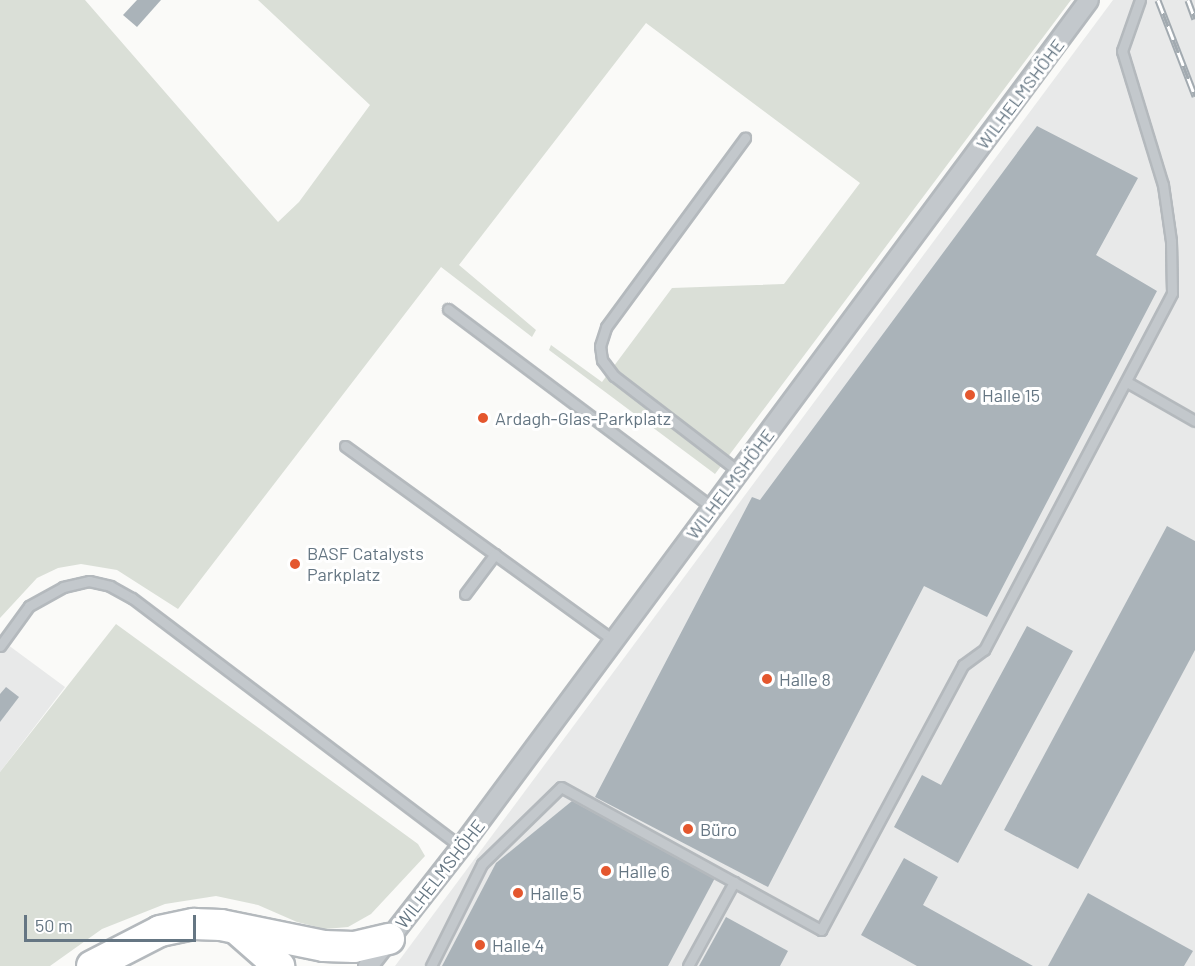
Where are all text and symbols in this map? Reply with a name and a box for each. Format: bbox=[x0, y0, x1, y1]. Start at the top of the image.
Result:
street label: WILHELMSHÖHE bbox=[971, 35, 1069, 153]
place label: Halle 15 bbox=[982, 384, 1040, 406]
marker: Halle 15 bbox=[963, 388, 977, 402]
place label: Ardagh-Glas-Parkplatz bbox=[495, 407, 671, 429]
marker: Ardagh-Glas-Parkplatz bbox=[476, 411, 490, 425]
street label: WILHELMSHÖHE bbox=[681, 425, 779, 543]
place label: BASF Catalysts Parkplatz bbox=[307, 543, 424, 586]
marker: BASF Catalysts Parkplatz bbox=[288, 557, 302, 571]
place label: Halle 8 bbox=[779, 668, 831, 690]
marker: Halle 8 bbox=[760, 672, 774, 686]
street label: WILHELMSHÖHE bbox=[391, 815, 489, 933]
place label: Büro bbox=[700, 818, 737, 840]
marker: Büro bbox=[681, 822, 695, 836]
place label: Halle 6 bbox=[618, 860, 670, 882]
marker: Halle 6 bbox=[599, 864, 613, 878]
place label: Halle 5 bbox=[530, 882, 582, 904]
marker: Halle 5 bbox=[511, 886, 525, 900]
scale bar bbox=[27, 903, 200, 941]
text: 50 m bbox=[35, 914, 73, 936]
place label: Halle 4 bbox=[492, 934, 544, 956]
marker: Halle 4 bbox=[473, 938, 487, 952]

